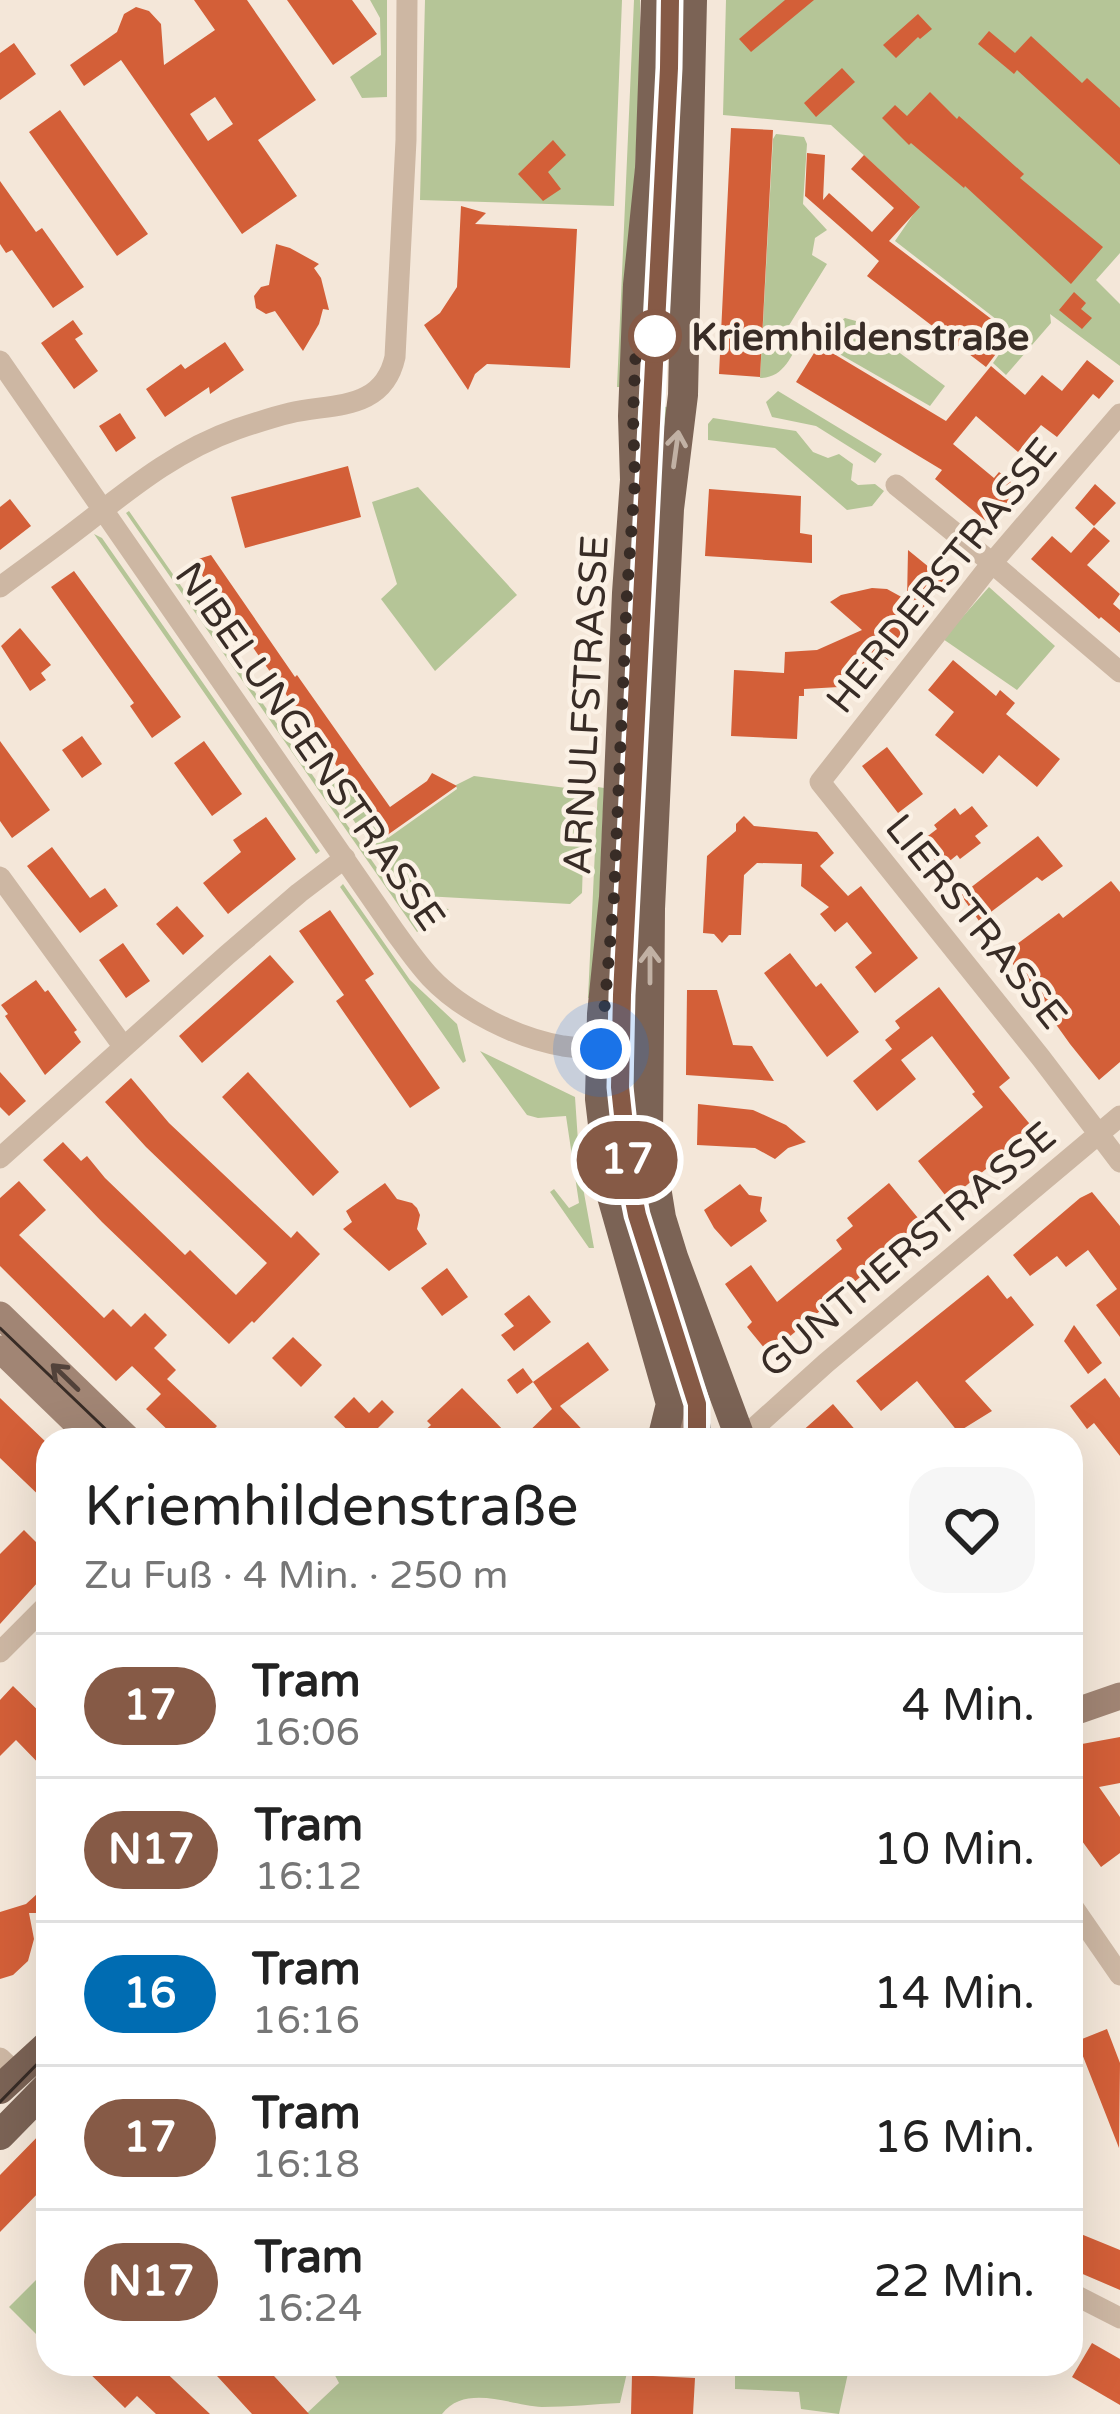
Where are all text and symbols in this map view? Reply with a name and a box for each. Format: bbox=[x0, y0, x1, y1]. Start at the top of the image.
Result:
marker: Kriemhildenstraße bbox=[630, 311, 680, 361]
place label: Kriemhildenstraße bbox=[691, 314, 1029, 361]
street label: HERDERSTRASSE bbox=[817, 429, 1067, 723]
one-way arrow bbox=[665, 431, 688, 470]
street label: ARNULFSTRASSE bbox=[554, 534, 619, 876]
street label: NIBELUNGENSTRASSE bbox=[165, 554, 455, 940]
street label: LIERSTRASSE bbox=[875, 805, 1077, 1039]
one-way arrow bbox=[639, 946, 661, 985]
your location bbox=[571, 1019, 631, 1079]
street label: GUNTHERSTRASSE bbox=[750, 1112, 1066, 1388]
line badge: 17 bbox=[573, 1121, 681, 1199]
text: 17 bbox=[601, 1134, 653, 1185]
one-way arrow bbox=[50, 1364, 80, 1392]
button: heart bbox=[909, 1467, 1035, 1593]
text: Kriemhildenstraße bbox=[84, 1473, 579, 1541]
text: Zu Fuß · 4 Min. · 250 m bbox=[84, 1552, 508, 1599]
text: Tram bbox=[252, 1655, 361, 1709]
text: 4 Min. bbox=[902, 1679, 1035, 1733]
text: 17 bbox=[124, 1680, 176, 1731]
text: 16:06 bbox=[252, 1709, 360, 1756]
text: Tram bbox=[254, 1799, 363, 1853]
text: 10 Min. bbox=[873, 1823, 1035, 1877]
text: N17 bbox=[108, 1824, 194, 1875]
text: 16:12 bbox=[254, 1853, 363, 1900]
text: Tram bbox=[252, 1943, 361, 1997]
text: 14 Min. bbox=[873, 1967, 1035, 2021]
text: 16 bbox=[124, 1968, 176, 2019]
text: 16:16 bbox=[252, 1997, 360, 2044]
text: Tram bbox=[252, 2087, 361, 2141]
text: 16 Min. bbox=[873, 2111, 1035, 2165]
text: 17 bbox=[124, 2112, 176, 2163]
text: 16:18 bbox=[252, 2141, 360, 2188]
text: Tram bbox=[254, 2231, 363, 2285]
text: 22 Min. bbox=[873, 2255, 1035, 2309]
text: N17 bbox=[108, 2256, 194, 2307]
text: 16:24 bbox=[254, 2285, 363, 2332]

